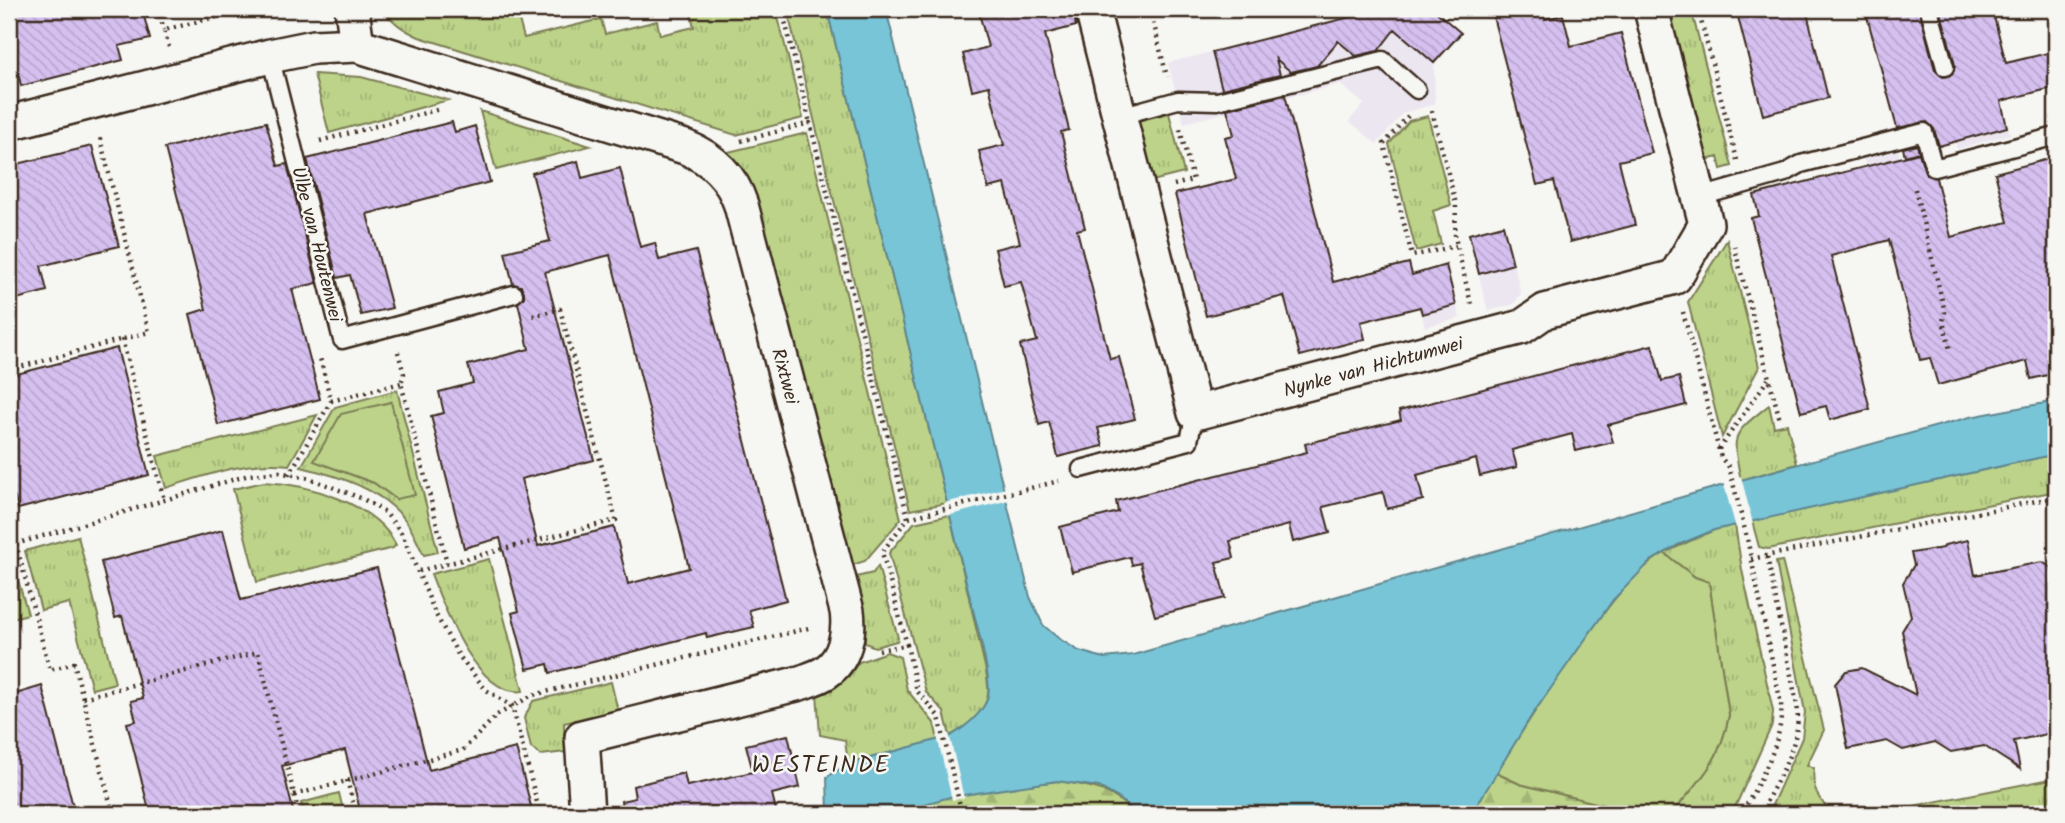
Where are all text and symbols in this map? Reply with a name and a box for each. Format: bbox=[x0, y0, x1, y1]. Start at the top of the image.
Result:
street label: Ulbe van Houtenwei bbox=[282, 164, 350, 327]
street label: Nynke van Hichtumwei bbox=[1280, 329, 1468, 406]
street label: Rixtwei bbox=[762, 345, 806, 409]
district label: WESTEINDE bbox=[752, 748, 890, 784]

